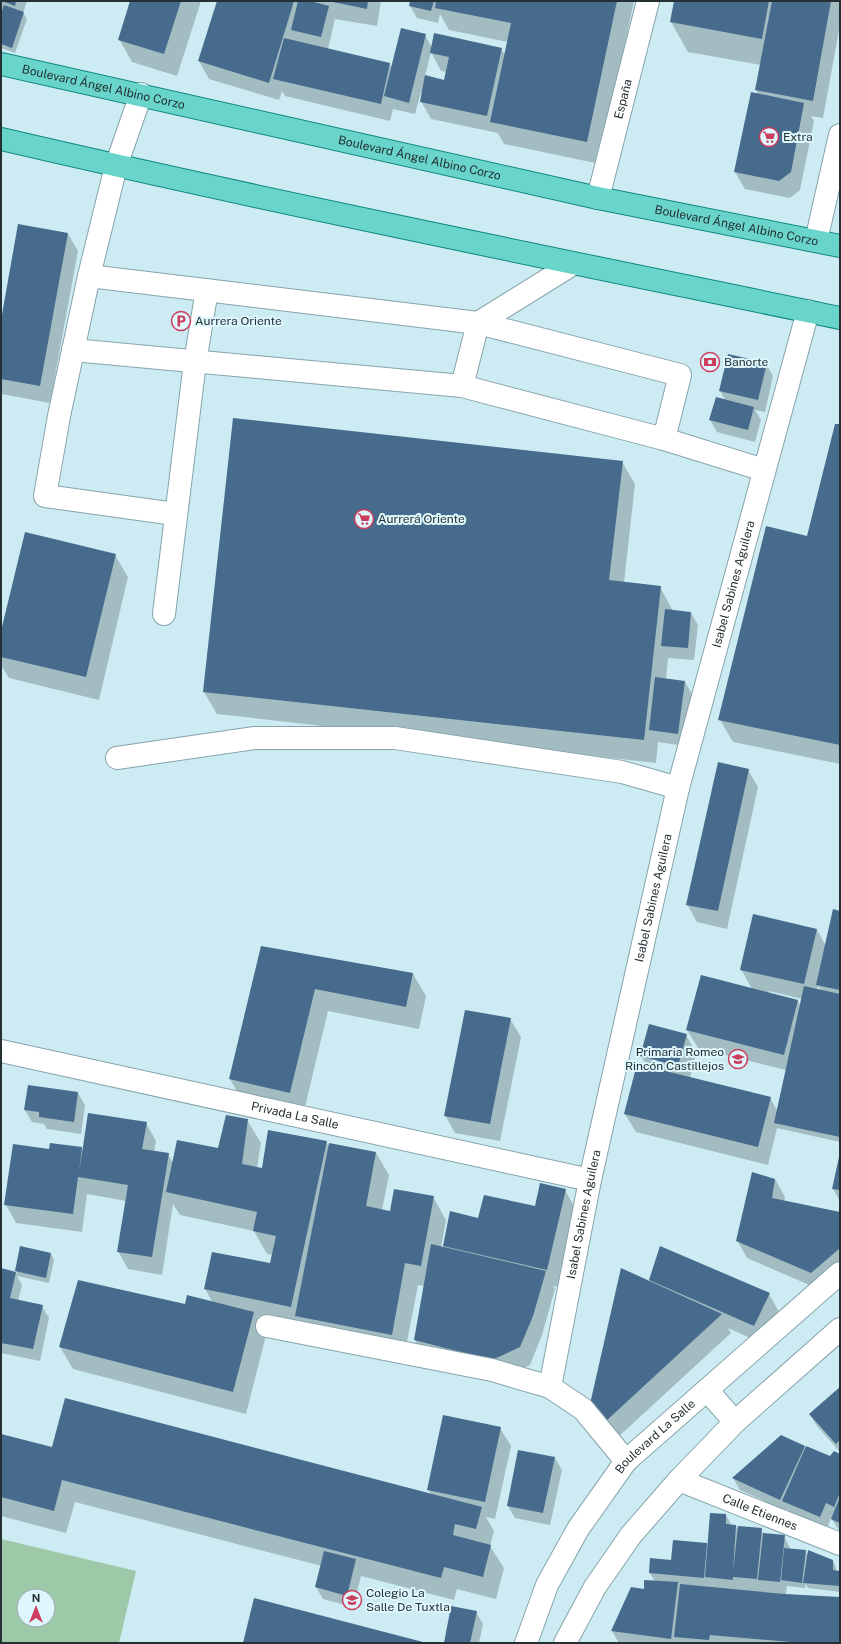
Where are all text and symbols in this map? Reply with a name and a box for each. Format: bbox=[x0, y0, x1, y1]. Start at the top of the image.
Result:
street label: Boulevard Ángel Albino Corzo bbox=[21, 62, 186, 112]
street label: España bbox=[611, 78, 635, 121]
supermarket icon: Extra bbox=[758, 126, 780, 148]
place label: Extra bbox=[783, 130, 813, 144]
street label: Boulevard Ángel Albino Corzo bbox=[337, 133, 503, 183]
street label: Boulevard Ángel Albino Corzo bbox=[653, 202, 820, 249]
parking icon: Aurrera Oriente bbox=[170, 310, 192, 332]
place label: Aurrera Oriente bbox=[195, 314, 282, 328]
bank icon: Banorte bbox=[699, 351, 721, 373]
place label: Banorte bbox=[724, 355, 768, 369]
supermarket icon: Aurrerá Oriente bbox=[353, 508, 375, 530]
place label: Aurrerá Oriente bbox=[378, 512, 465, 526]
street label: Isabel Sabines Aguilera bbox=[710, 519, 758, 649]
street label: Isabel Sabines Aguilera bbox=[632, 832, 675, 963]
place label: Primaria Romeo Rincón Castillejos bbox=[625, 1045, 724, 1073]
school or university icon: Primaria Romeo Rincón Castillejos bbox=[727, 1048, 749, 1070]
street label: Privada La Salle bbox=[250, 1099, 340, 1132]
street label: Isabel Sabines Aguilera bbox=[564, 1148, 604, 1280]
street label: Boulevard La Salle bbox=[612, 1396, 698, 1476]
street label: Calle Etiennes bbox=[720, 1491, 799, 1533]
place label: Colegio La Salle De Tuxtla bbox=[366, 1586, 450, 1614]
north arrow bbox=[16, 1588, 56, 1628]
school or university icon: Colegio La Salle De Tuxtla bbox=[341, 1589, 363, 1611]
text: N bbox=[32, 1592, 40, 1604]

